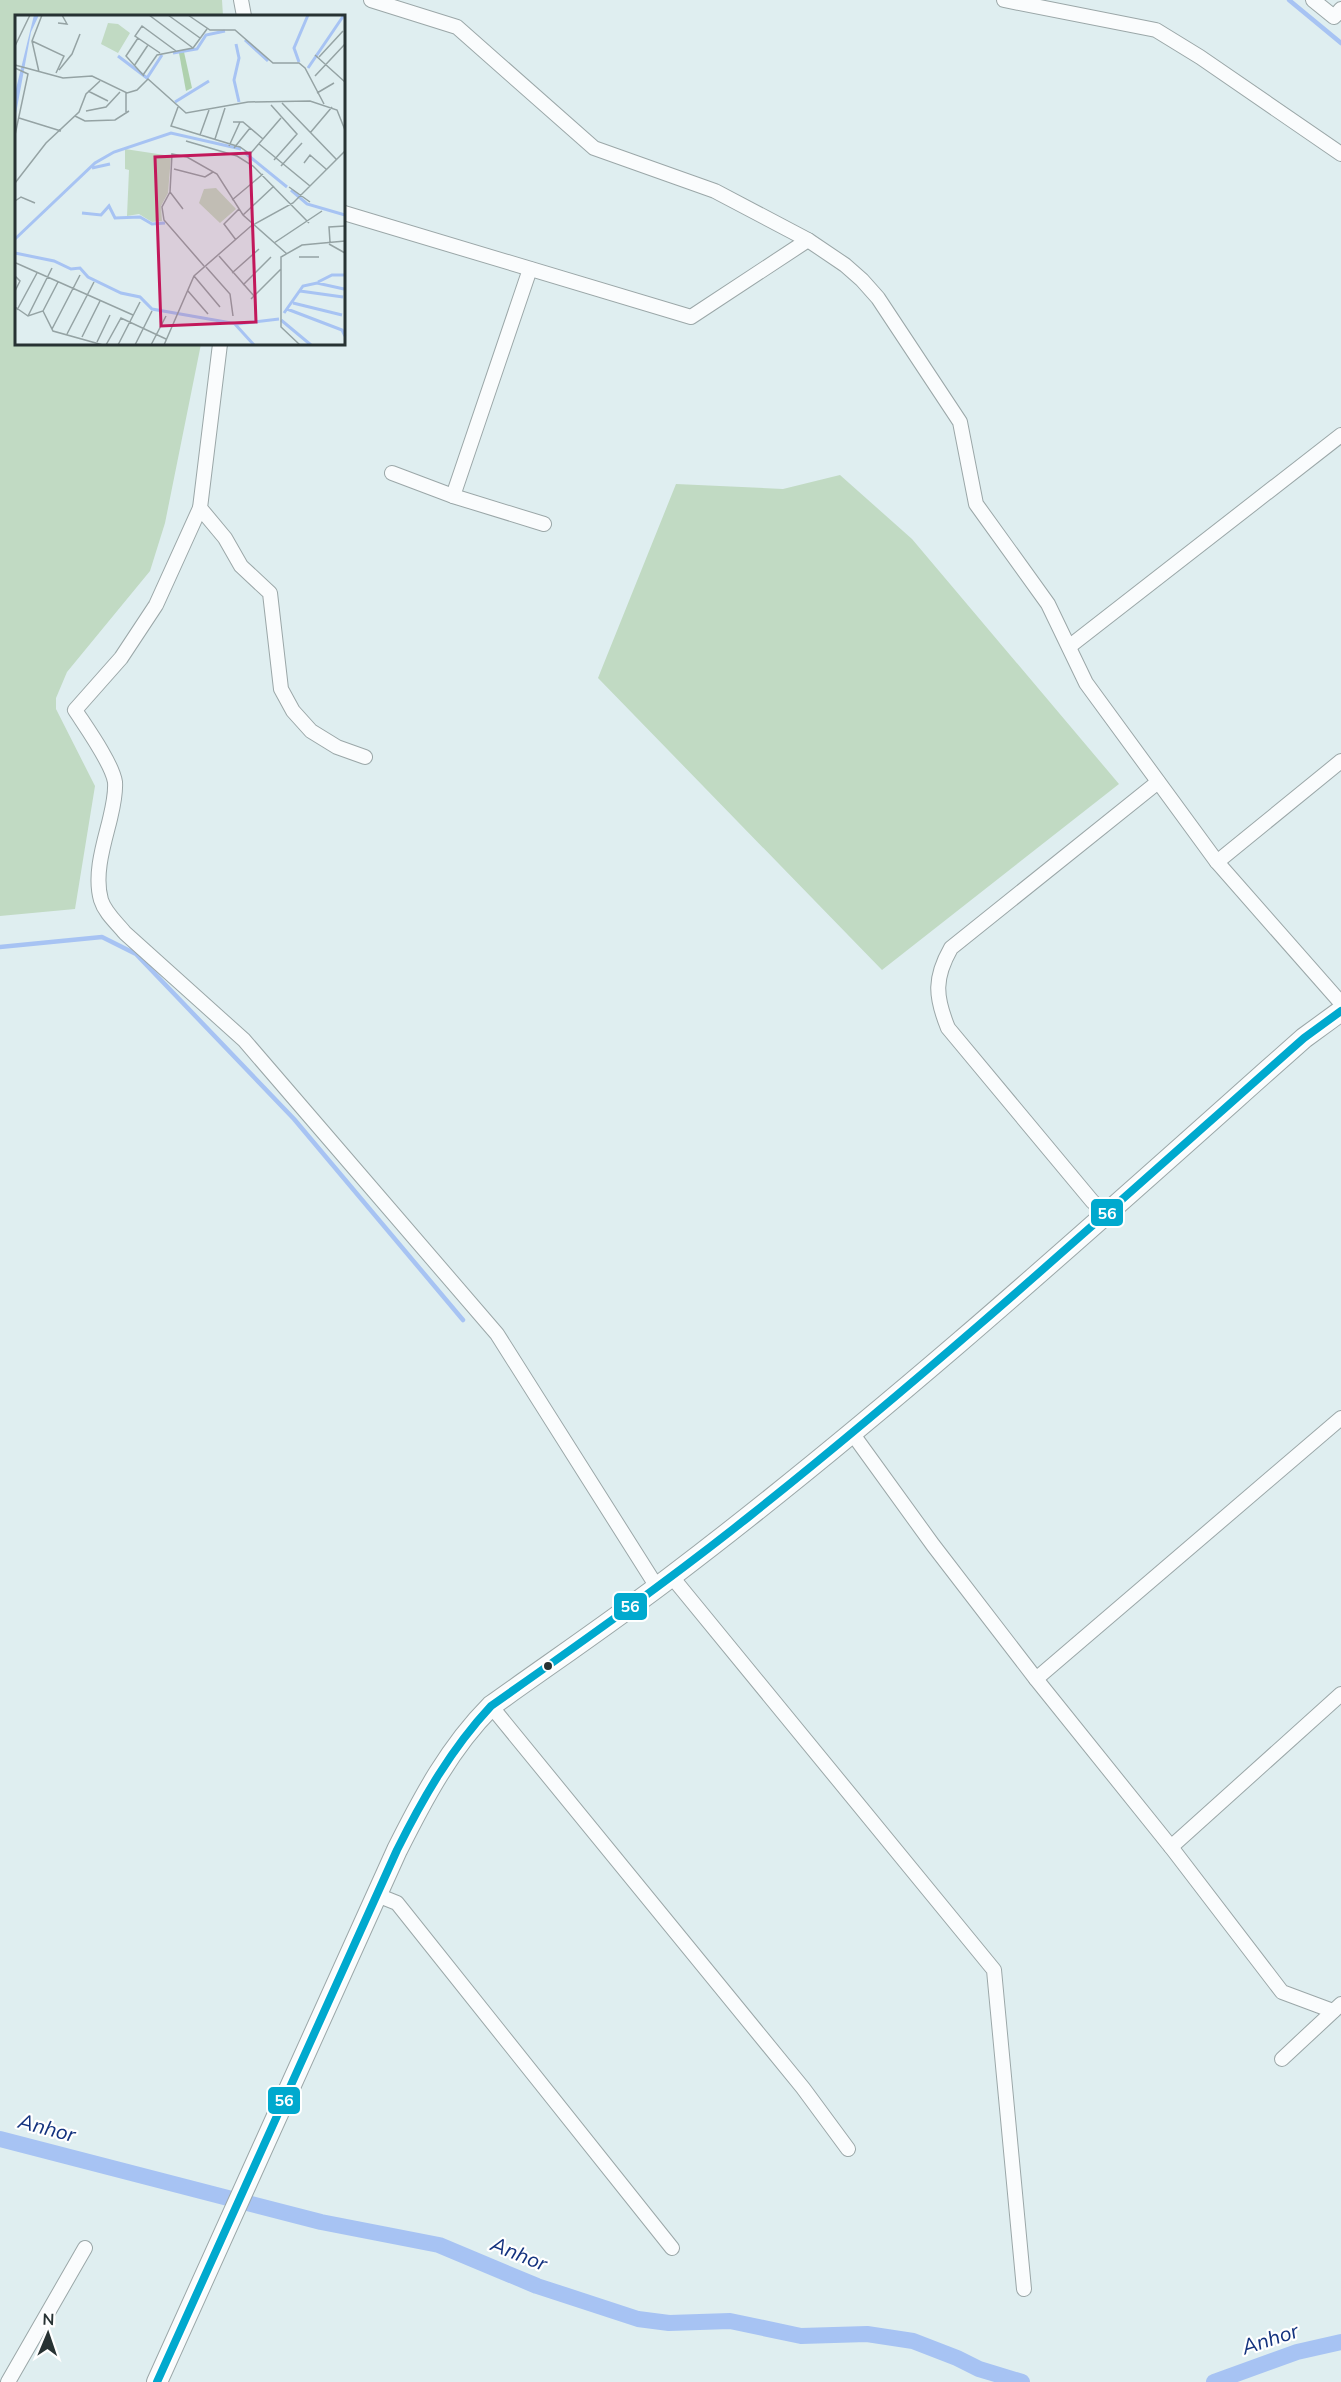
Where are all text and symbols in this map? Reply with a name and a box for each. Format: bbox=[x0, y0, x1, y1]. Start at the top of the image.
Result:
inset map bbox=[15, 15, 345, 345]
line badge: 56 bbox=[1090, 1198, 1124, 1227]
text: 56 bbox=[1097, 1203, 1117, 1225]
line badge: 56 bbox=[613, 1592, 648, 1621]
text: 56 bbox=[620, 1596, 640, 1618]
unlabelled marker bbox=[542, 1660, 554, 1672]
line badge: 56 bbox=[267, 2086, 301, 2115]
text: 56 bbox=[274, 2090, 294, 2112]
water label: Anhor bbox=[14, 2107, 79, 2149]
water label: Anhor bbox=[486, 2230, 552, 2278]
north arrow bbox=[18, 2304, 78, 2364]
text: N bbox=[42, 2309, 55, 2331]
water label: Anhor bbox=[1237, 2317, 1303, 2362]

